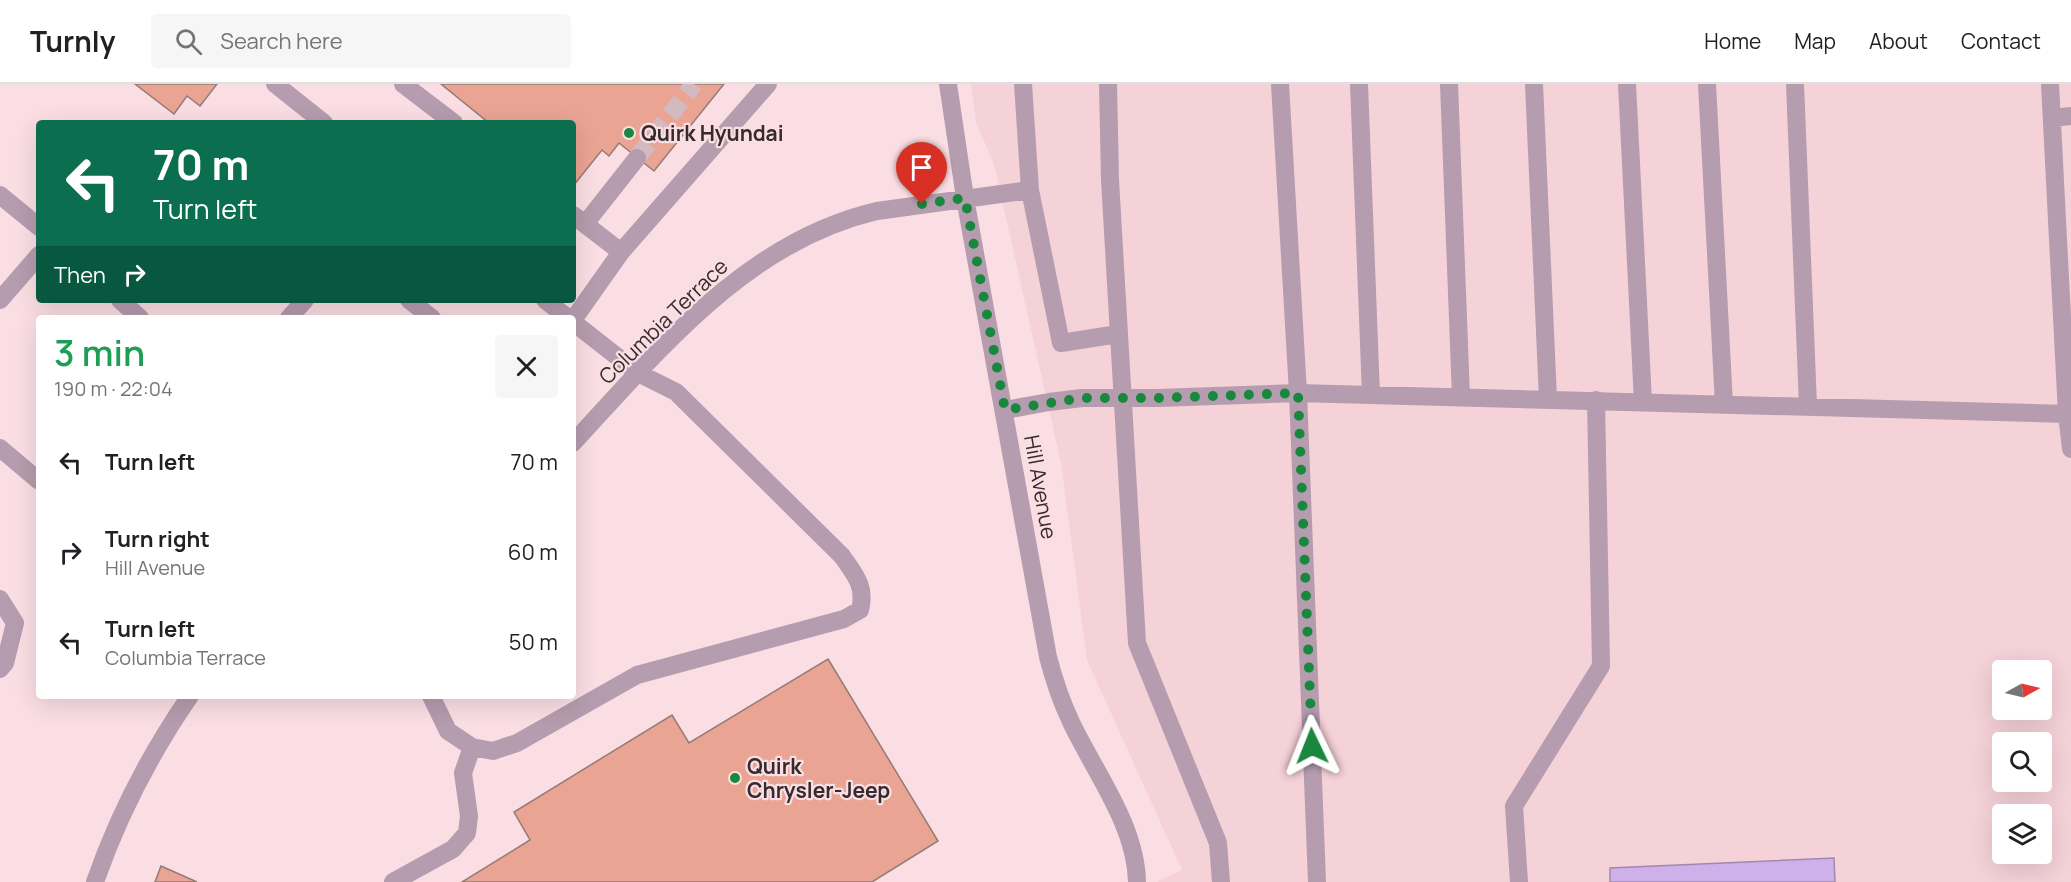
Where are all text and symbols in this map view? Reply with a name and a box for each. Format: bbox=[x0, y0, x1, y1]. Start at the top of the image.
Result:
search box bbox=[151, 14, 571, 68]
text: Turnly bbox=[30, 22, 115, 60]
icon: search bbox=[172, 25, 205, 58]
text: Search here bbox=[220, 26, 343, 56]
text: Home bbox=[1704, 27, 1761, 55]
text: Map bbox=[1794, 27, 1836, 55]
text: About bbox=[1869, 27, 1928, 55]
text: Contact bbox=[1961, 27, 2041, 55]
place label: Quirk Hyundai bbox=[641, 119, 784, 147]
marker: Quirk Hyundai bbox=[622, 126, 636, 140]
text: 70 m bbox=[153, 135, 249, 193]
pin bbox=[896, 142, 947, 204]
icon: left bbox=[54, 144, 132, 222]
icon: arrive bbox=[905, 151, 938, 184]
text: Turn left bbox=[153, 190, 257, 227]
street label: Columbia Terrace bbox=[593, 252, 733, 390]
icon: right bbox=[118, 258, 151, 291]
text: Then bbox=[54, 260, 106, 290]
text: 3 min bbox=[54, 328, 145, 377]
button: close bbox=[495, 335, 558, 398]
text: 190 m · 22:04 bbox=[54, 375, 173, 402]
street label: Hill Avenue bbox=[1018, 433, 1064, 541]
icon: left bbox=[54, 446, 87, 479]
text: Turn left bbox=[105, 447, 195, 477]
text: 70 m bbox=[510, 447, 558, 477]
text: Turn right bbox=[105, 524, 210, 554]
icon: right bbox=[54, 536, 87, 569]
text: 60 m bbox=[508, 537, 558, 567]
text: Hill Avenue bbox=[105, 554, 205, 581]
text: Turn left bbox=[105, 614, 195, 644]
icon: left bbox=[54, 626, 87, 659]
text: 50 m bbox=[509, 627, 558, 657]
text: Columbia Terrace bbox=[105, 644, 266, 671]
north arrow bbox=[1992, 660, 2052, 720]
map controls bbox=[1992, 660, 2052, 864]
position arrow bbox=[1280, 714, 1344, 778]
button: search bbox=[1992, 732, 2052, 792]
place label: Quirk Chrysler-Jeep bbox=[747, 752, 890, 804]
marker: Quirk Chrysler-Jeep bbox=[728, 771, 742, 785]
button: layers bbox=[1992, 804, 2052, 864]

